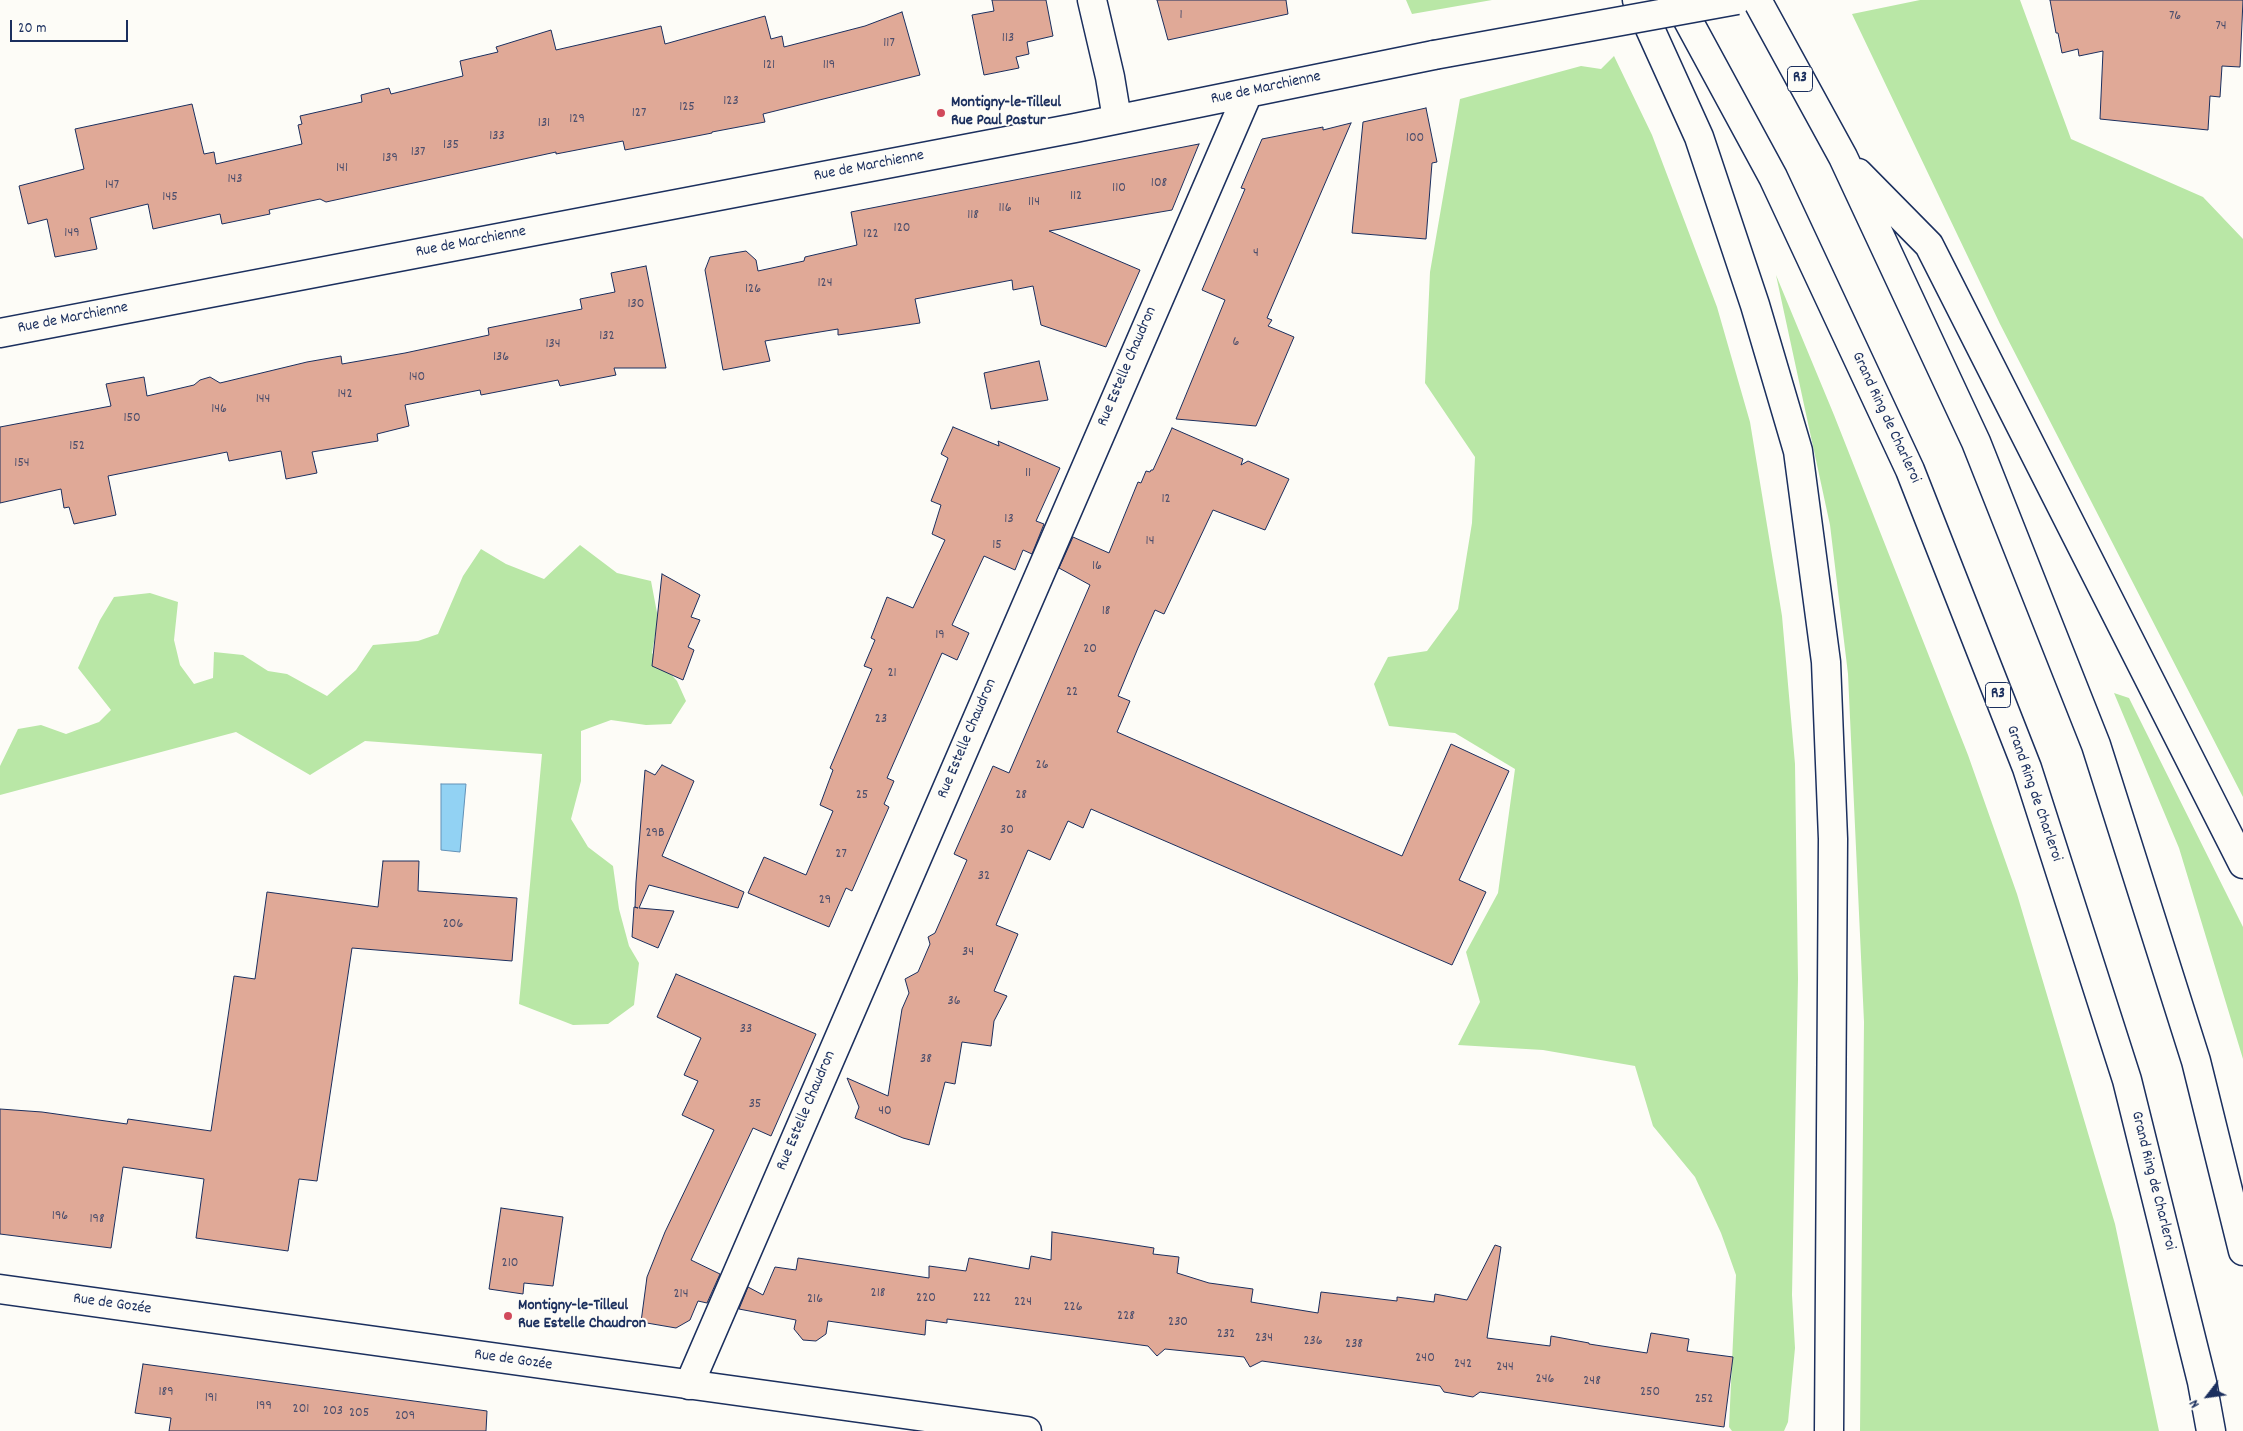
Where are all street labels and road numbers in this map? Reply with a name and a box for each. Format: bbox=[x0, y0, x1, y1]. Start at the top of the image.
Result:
road number: R3 bbox=[1788, 66, 1812, 92]
street label: Rue de Marchienne bbox=[1209, 68, 1323, 110]
street label: Rue de Marchienne bbox=[812, 147, 926, 187]
street label: Rue de Marchienne bbox=[414, 223, 528, 263]
street label: Rue de Marchienne bbox=[16, 299, 130, 339]
street label: Rue Estelle Chaudron bbox=[1094, 304, 1162, 430]
street label: Grand Ring de Charleroi bbox=[1846, 349, 1924, 487]
street label: Rue Estelle Chaudron bbox=[934, 676, 1002, 802]
road number: R3 bbox=[1986, 682, 2010, 708]
street label: Grand Ring de Charleroi bbox=[2001, 723, 2065, 865]
street label: Rue Estelle Chaudron bbox=[773, 1048, 841, 1174]
street label: Grand Ring de Charleroi bbox=[2125, 1110, 2179, 1252]
street label: Rue de Gozée bbox=[72, 1290, 152, 1320]
street label: Rue de Gozée bbox=[473, 1346, 553, 1376]

